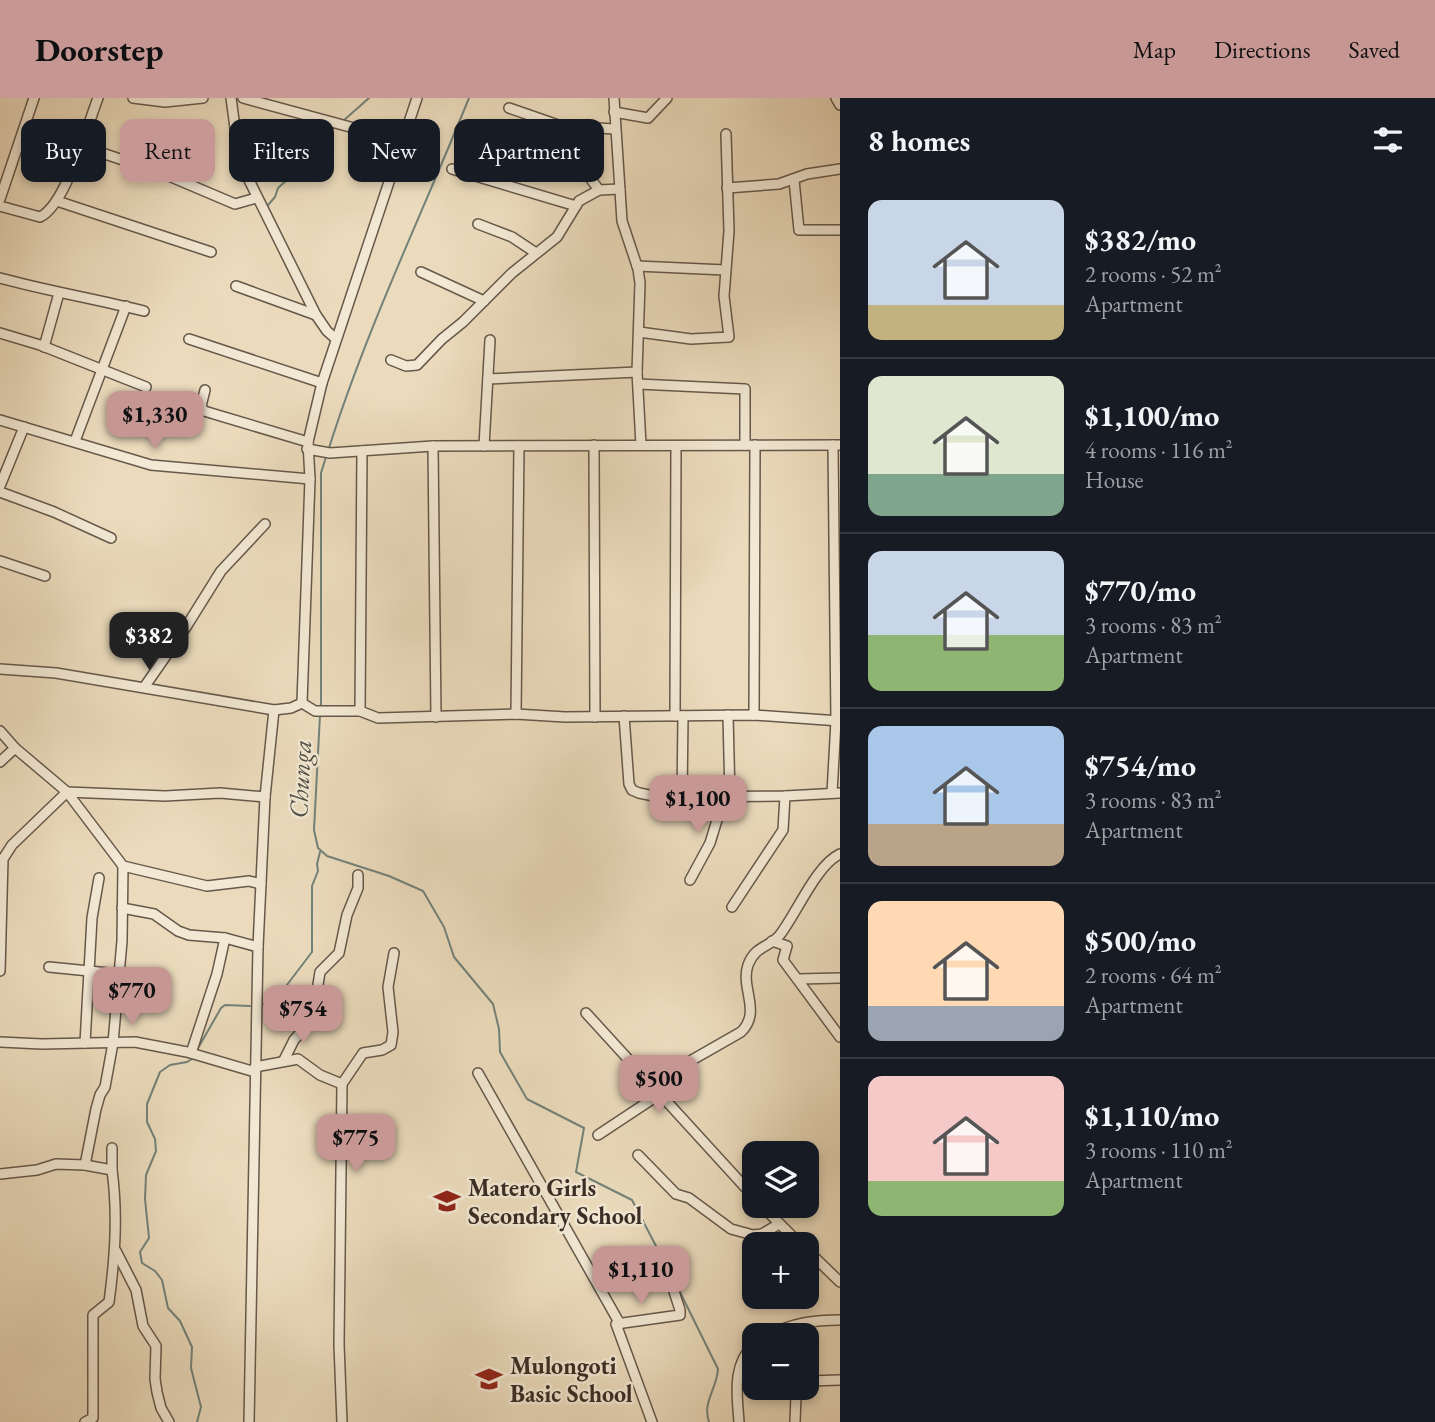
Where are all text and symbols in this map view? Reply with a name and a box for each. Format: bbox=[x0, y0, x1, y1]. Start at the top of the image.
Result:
text: Doorstep bbox=[35, 28, 163, 71]
text: Map bbox=[1133, 34, 1176, 65]
text: Directions bbox=[1214, 34, 1311, 65]
text: Saved bbox=[1349, 34, 1400, 65]
chip: Buy bbox=[21, 119, 106, 182]
chip: Rent bbox=[120, 119, 215, 182]
chip: Filters bbox=[229, 119, 334, 182]
chip: New bbox=[348, 119, 440, 182]
chip: Apartment bbox=[454, 119, 604, 182]
text: 8 homes bbox=[868, 121, 970, 160]
icon: filters bbox=[1369, 121, 1407, 159]
text: $382/mo bbox=[1085, 220, 1196, 259]
icon: home bbox=[924, 228, 1008, 312]
text: 2 rooms · 52 m² bbox=[1085, 259, 1222, 289]
text: Apartment bbox=[1085, 289, 1183, 319]
pin: $1,330 bbox=[98, 392, 212, 451]
text: $1,100/mo bbox=[1085, 396, 1219, 435]
text: $1,330 bbox=[123, 399, 187, 429]
icon: home bbox=[924, 404, 1008, 488]
text: 4 rooms · 116 m² bbox=[1085, 435, 1233, 465]
text: House bbox=[1085, 465, 1144, 495]
text: $770/mo bbox=[1085, 571, 1196, 610]
icon: home bbox=[924, 579, 1008, 663]
text: 3 rooms · 83 m² bbox=[1085, 610, 1222, 640]
pin: $382 bbox=[108, 612, 190, 672]
text: $382 bbox=[125, 620, 173, 650]
text: Apartment bbox=[1085, 640, 1183, 670]
water label: Chunga bbox=[281, 739, 319, 819]
text: $754/mo bbox=[1085, 746, 1196, 785]
icon: home bbox=[924, 754, 1008, 838]
pin: $1,100 bbox=[641, 776, 755, 835]
text: $1,100 bbox=[666, 783, 730, 813]
text: 3 rooms · 83 m² bbox=[1085, 785, 1222, 815]
text: Apartment bbox=[1085, 815, 1183, 845]
text: $500/mo bbox=[1085, 921, 1196, 960]
icon: home bbox=[924, 929, 1008, 1013]
text: 2 rooms · 64 m² bbox=[1085, 960, 1222, 990]
pin: $770 bbox=[91, 968, 173, 1027]
text: $770 bbox=[108, 975, 156, 1005]
pin: $754 bbox=[262, 986, 344, 1045]
text: Apartment bbox=[1085, 990, 1183, 1020]
text: $754 bbox=[279, 993, 327, 1023]
pin: $500 bbox=[618, 1056, 700, 1115]
text: $500 bbox=[635, 1063, 683, 1093]
text: $1,110/mo bbox=[1085, 1096, 1219, 1135]
icon: home bbox=[924, 1104, 1008, 1188]
pin: $775 bbox=[315, 1114, 397, 1174]
text: $775 bbox=[332, 1122, 380, 1152]
text: 3 rooms · 110 m² bbox=[1085, 1135, 1233, 1165]
map controls bbox=[742, 1141, 819, 1400]
button: layers bbox=[742, 1141, 819, 1218]
text: Apartment bbox=[1085, 1165, 1183, 1195]
place label: Matero Girls Secondary School bbox=[468, 1172, 643, 1232]
school or university icon: Matero Girls Secondary School bbox=[432, 1186, 462, 1216]
button: + bbox=[742, 1232, 819, 1309]
pin: $1,110 bbox=[584, 1246, 698, 1306]
text: $1,110 bbox=[609, 1254, 673, 1284]
button: − bbox=[742, 1323, 819, 1400]
place label: Mulongoti Basic School bbox=[510, 1350, 633, 1409]
school or university icon: Mulongoti Basic School bbox=[474, 1364, 504, 1394]

